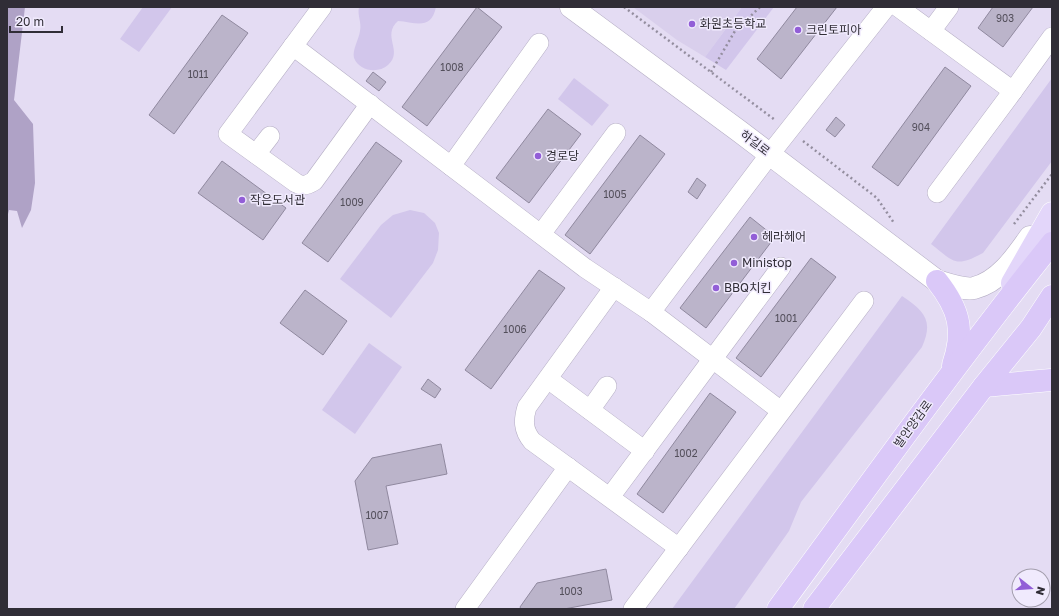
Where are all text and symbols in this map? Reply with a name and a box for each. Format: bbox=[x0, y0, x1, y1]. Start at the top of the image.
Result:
scale bar bbox=[10, 8, 62, 34]
house number: 903 bbox=[996, 12, 1014, 24]
text: 20 m bbox=[16, 14, 44, 29]
place label: 화원초등학교 bbox=[700, 16, 766, 31]
marker: 화원초등학교 bbox=[687, 19, 697, 29]
place label: 크린토피아 bbox=[806, 22, 861, 37]
marker: 크린토피아 bbox=[793, 25, 803, 35]
house number: 1008 bbox=[440, 61, 464, 73]
house number: 1011 bbox=[188, 68, 209, 80]
house number: 904 bbox=[912, 121, 930, 133]
street label: 하길로 bbox=[738, 127, 773, 159]
place label: 경로당 bbox=[546, 148, 579, 163]
marker: 경로당 bbox=[533, 151, 543, 161]
house number: 1005 bbox=[603, 188, 627, 200]
place label: 작은도서관 bbox=[250, 192, 305, 207]
marker: 작은도서관 bbox=[237, 195, 247, 205]
house number: 1009 bbox=[340, 196, 364, 208]
place label: 헤라헤어 bbox=[762, 229, 806, 244]
marker: 헤라헤어 bbox=[749, 232, 759, 242]
place label: Ministop bbox=[742, 255, 792, 270]
marker: Ministop bbox=[729, 258, 739, 268]
place label: BBQ치킨 bbox=[724, 280, 771, 295]
marker: BBQ치킨 bbox=[711, 283, 721, 293]
house number: 1001 bbox=[775, 312, 797, 324]
house number: 1006 bbox=[503, 323, 527, 335]
street label: 발안양감로 bbox=[890, 397, 935, 450]
house number: 1002 bbox=[674, 447, 698, 459]
house number: 1007 bbox=[366, 509, 388, 521]
north arrow bbox=[1011, 568, 1051, 608]
house number: 1003 bbox=[559, 585, 583, 597]
text: N bbox=[1034, 585, 1048, 597]

